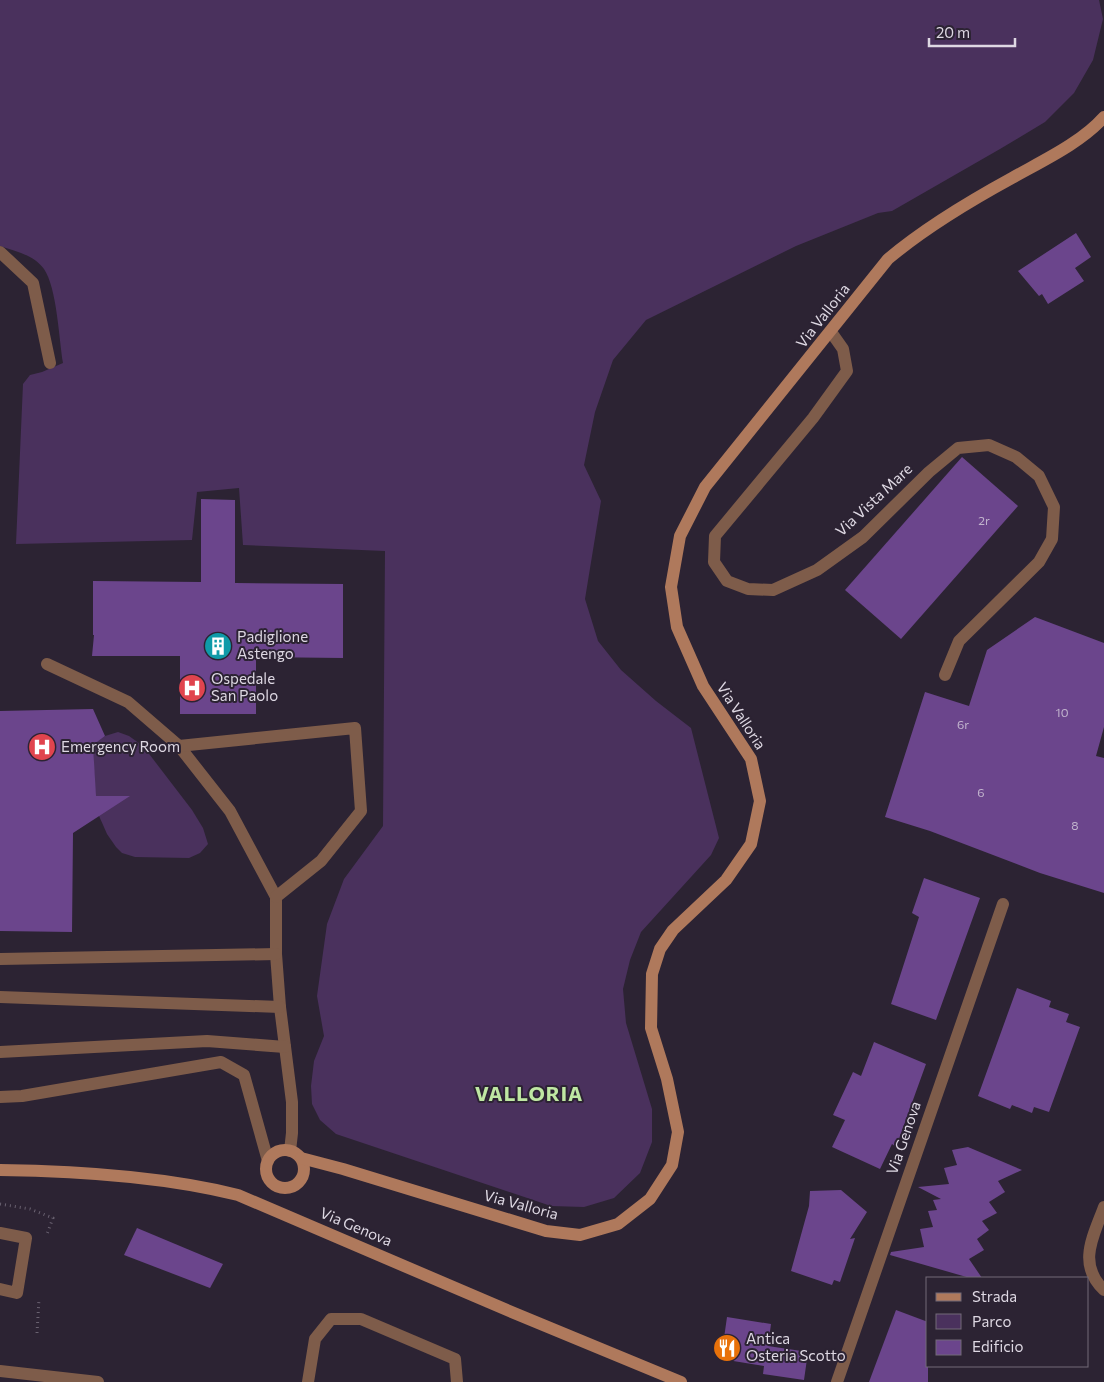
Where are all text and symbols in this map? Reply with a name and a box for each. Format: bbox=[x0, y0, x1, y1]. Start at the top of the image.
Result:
scale bar bbox=[929, 15, 1015, 47]
text: 20 m bbox=[936, 23, 970, 41]
street label: Via Valloria bbox=[792, 280, 853, 351]
street label: Via Vista Mare bbox=[831, 459, 915, 539]
house number: 2r bbox=[978, 513, 990, 527]
place label: Padiglione Astengo bbox=[237, 627, 308, 662]
building icon: Padiglione Astengo bbox=[203, 631, 233, 661]
place label: Ospedale San Paolo bbox=[211, 669, 278, 704]
hospital icon: Ospedale San Paolo bbox=[177, 673, 207, 703]
street label: Via Valloria bbox=[713, 678, 770, 752]
house number: 10 bbox=[1056, 705, 1069, 719]
house number: 6r bbox=[957, 717, 969, 731]
hospital icon: Emergency Room bbox=[27, 732, 57, 762]
place label: Emergency Room bbox=[61, 737, 180, 755]
house number: 6 bbox=[977, 785, 985, 799]
house number: 8 bbox=[1071, 818, 1079, 832]
district label: VALLORIA bbox=[475, 1081, 583, 1105]
street label: Via Genova bbox=[882, 1099, 924, 1177]
street label: Via Valloria bbox=[482, 1185, 561, 1223]
street label: Via Genova bbox=[318, 1203, 395, 1249]
legend bbox=[926, 1277, 1089, 1367]
text: Strada bbox=[972, 1287, 1017, 1305]
text: Parco bbox=[972, 1312, 1011, 1330]
place label: Antica Osteria Scotto bbox=[746, 1329, 846, 1364]
restaurant icon: Antica Osteria Scotto bbox=[712, 1333, 742, 1363]
text: Edificio bbox=[972, 1337, 1023, 1355]

